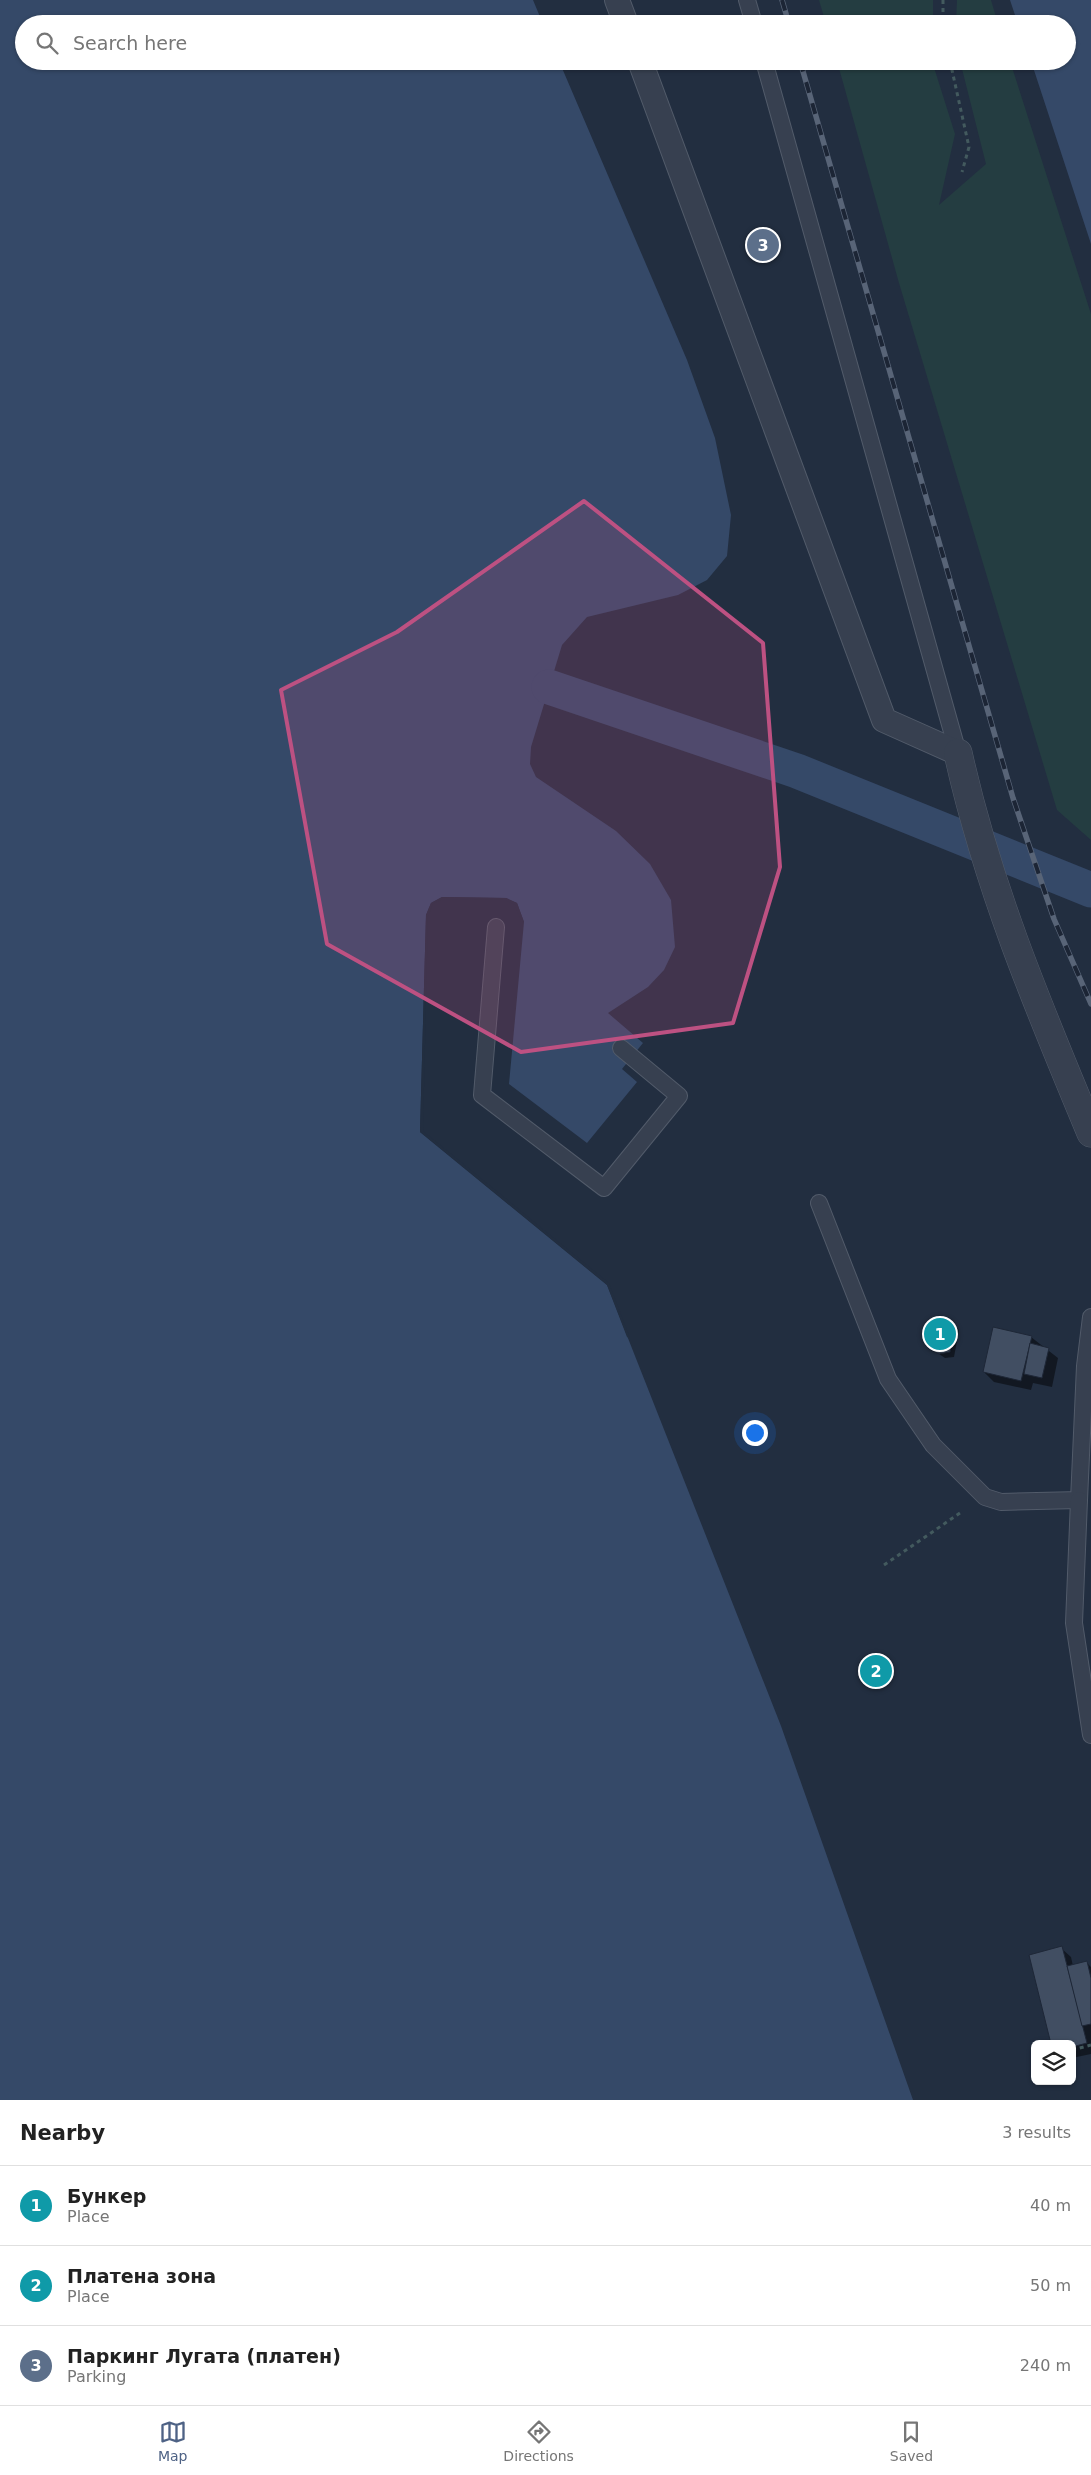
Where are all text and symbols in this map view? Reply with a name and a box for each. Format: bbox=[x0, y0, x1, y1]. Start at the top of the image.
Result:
search box bbox=[15, 15, 1076, 70]
icon: search bbox=[33, 29, 61, 57]
text: Search here bbox=[73, 32, 187, 54]
pin: 3 bbox=[747, 226, 779, 264]
pin: 1 bbox=[924, 1315, 956, 1353]
your location bbox=[742, 1420, 768, 1446]
pin: 2 bbox=[860, 1652, 892, 1690]
map controls bbox=[1031, 2040, 1076, 2085]
button: layers bbox=[1031, 2040, 1076, 2085]
text: Nearby bbox=[20, 2121, 105, 2145]
text: 3 results bbox=[1002, 2123, 1071, 2142]
text: Бункер bbox=[67, 2185, 146, 2207]
text: 1 bbox=[30, 2196, 42, 2215]
text: 40 m bbox=[1030, 2196, 1071, 2215]
text: Place bbox=[67, 2207, 110, 2226]
text: Платена зона bbox=[67, 2265, 216, 2287]
text: 2 bbox=[30, 2276, 42, 2295]
text: 50 m bbox=[1030, 2276, 1071, 2295]
text: Place bbox=[67, 2287, 110, 2306]
text: Паркинг Лугата (платен) bbox=[67, 2345, 341, 2367]
text: 3 bbox=[30, 2356, 42, 2375]
text: 240 m bbox=[1020, 2356, 1071, 2375]
text: Parking bbox=[67, 2367, 126, 2386]
tab: Map bbox=[158, 2418, 187, 2464]
tab: Directions bbox=[503, 2418, 574, 2464]
tab: Saved bbox=[890, 2418, 933, 2464]

